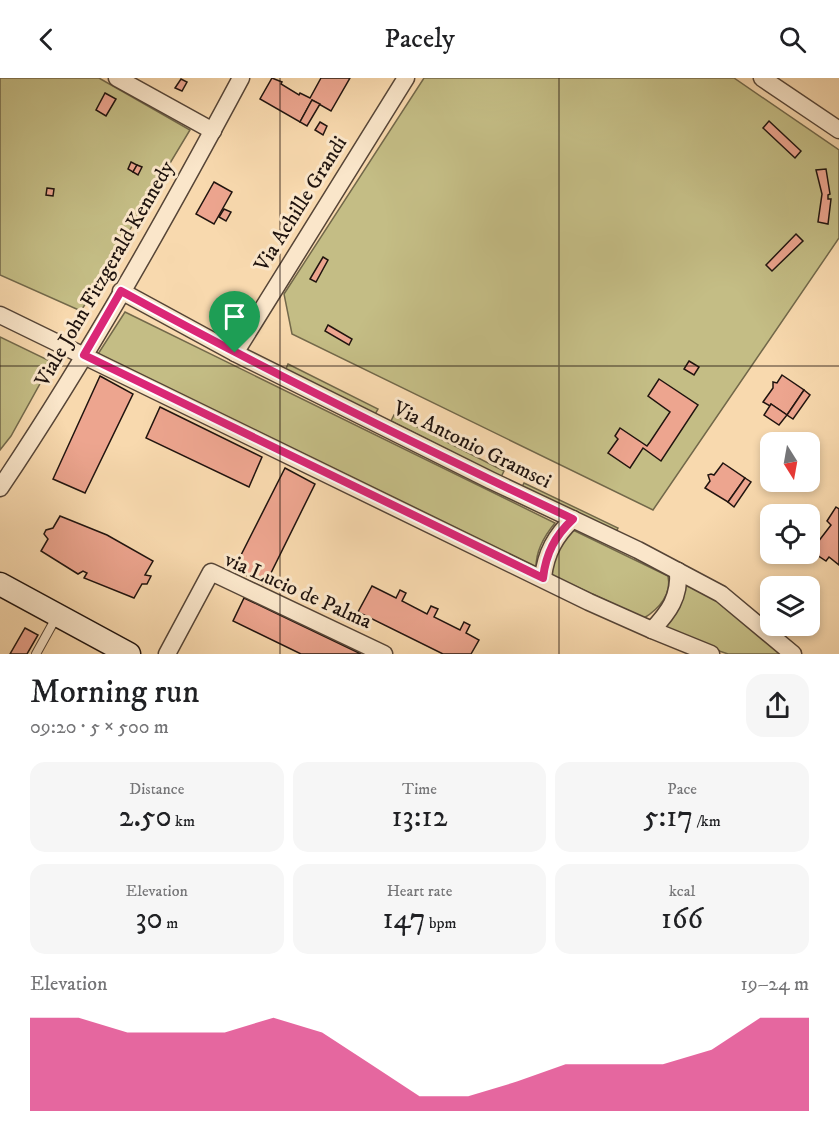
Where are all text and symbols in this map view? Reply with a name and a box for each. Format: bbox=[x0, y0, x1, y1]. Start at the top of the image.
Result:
text: Pacely bbox=[384, 22, 455, 56]
icon: back bbox=[30, 23, 63, 56]
icon: search bbox=[776, 23, 809, 56]
street label: Via Achille Grandi bbox=[248, 131, 353, 277]
street label: Viale John Fitzgerald Kennedy bbox=[29, 156, 181, 392]
pin bbox=[209, 291, 260, 353]
icon: arrive bbox=[218, 300, 251, 333]
street label: Via Antonio Gramsci bbox=[388, 395, 555, 495]
north arrow bbox=[760, 432, 820, 492]
map controls bbox=[760, 432, 820, 636]
button: locate bbox=[760, 504, 820, 564]
street label: via Lucio de Palma bbox=[219, 547, 376, 635]
button: layers bbox=[760, 576, 820, 636]
text: Morning run bbox=[30, 672, 199, 713]
button: share bbox=[746, 674, 809, 737]
text: 09:20 · 5 × 500 m bbox=[30, 715, 169, 740]
text: Distance bbox=[129, 779, 184, 799]
text: Time bbox=[402, 779, 437, 799]
text: Pace bbox=[667, 779, 697, 799]
text: 2.50 bbox=[119, 799, 172, 836]
text: 13:12 bbox=[392, 799, 447, 836]
text: 5:17 bbox=[644, 799, 693, 836]
text: km bbox=[172, 811, 195, 831]
text: /km bbox=[693, 811, 721, 831]
text: Elevation bbox=[126, 881, 188, 901]
text: Heart rate bbox=[387, 881, 452, 901]
text: kcal bbox=[669, 881, 695, 901]
text: 30 bbox=[135, 901, 163, 938]
text: 147 bbox=[382, 901, 426, 938]
text: 166 bbox=[661, 901, 703, 938]
text: m bbox=[163, 913, 178, 933]
text: bpm bbox=[426, 913, 457, 933]
text: Elevation bbox=[30, 972, 107, 997]
text: 19–24 m bbox=[741, 972, 809, 997]

